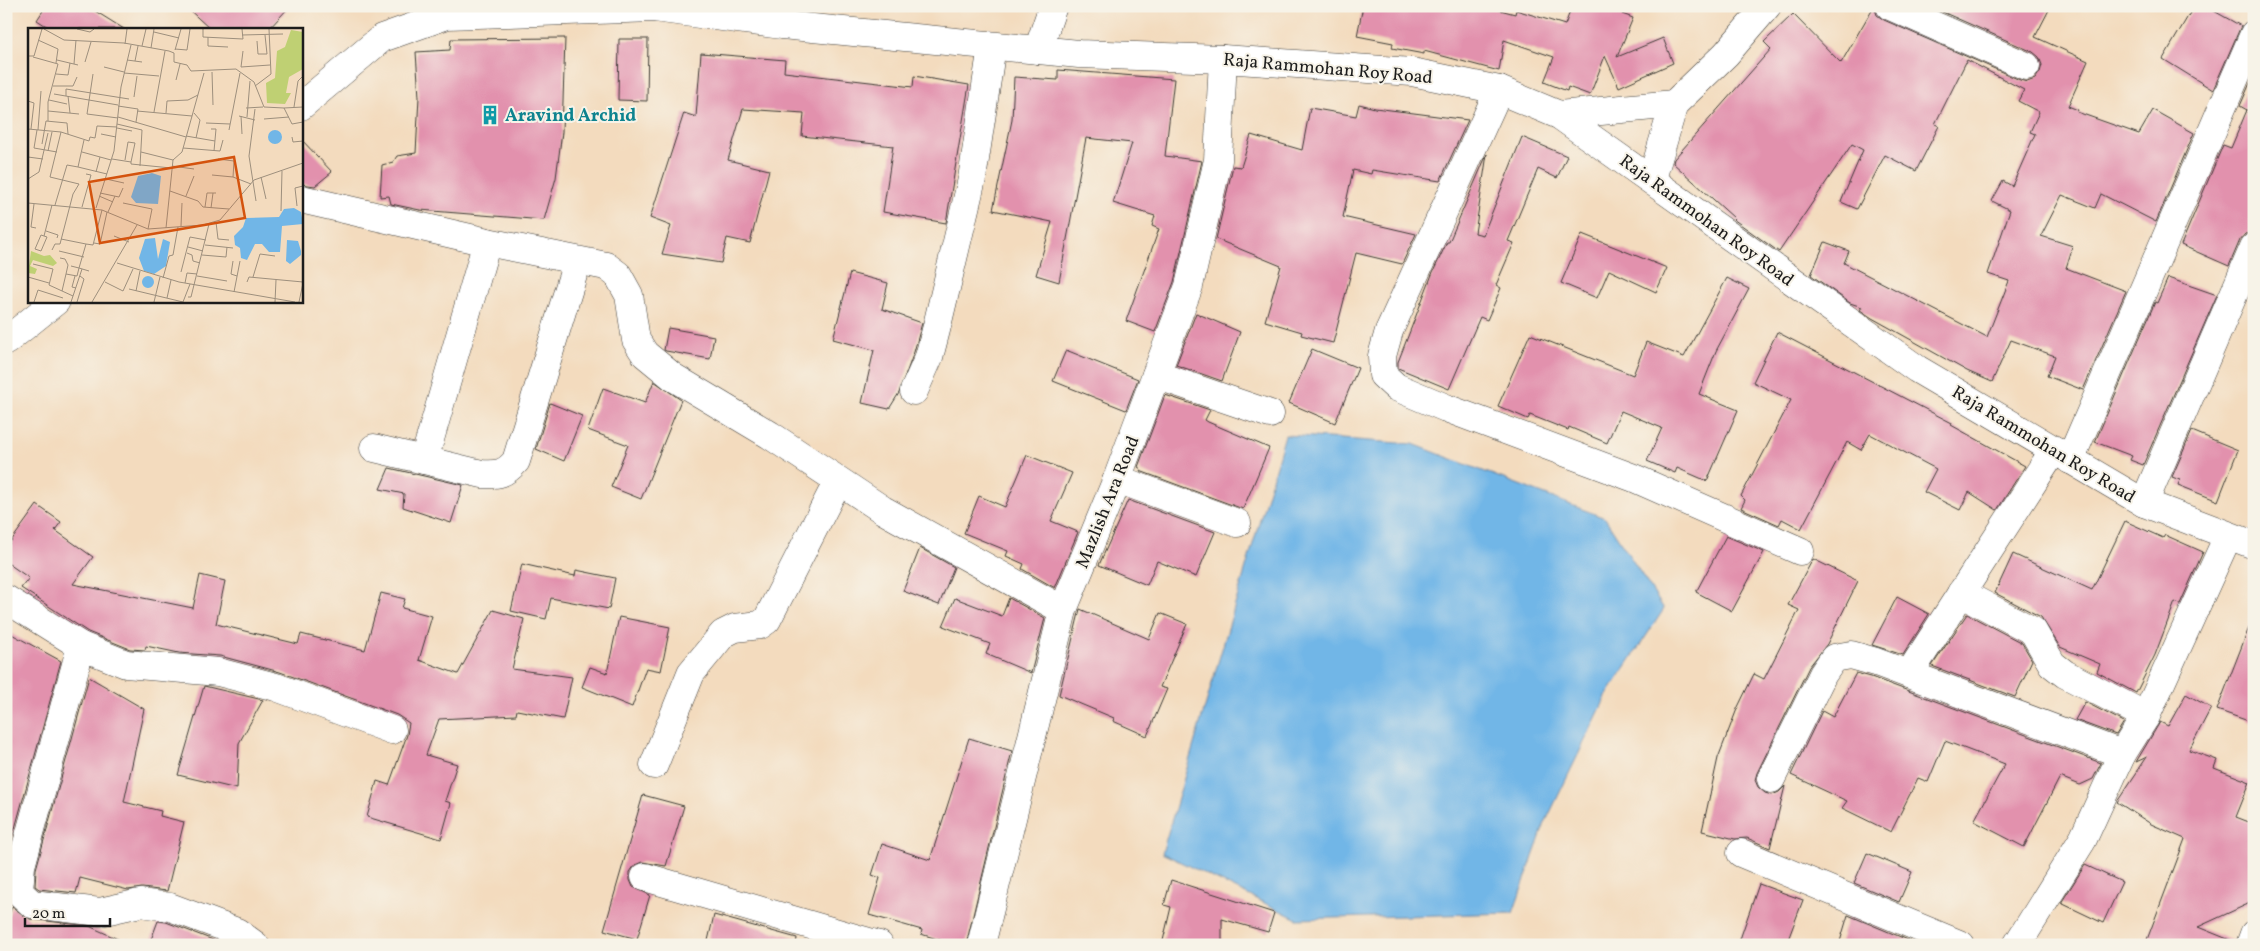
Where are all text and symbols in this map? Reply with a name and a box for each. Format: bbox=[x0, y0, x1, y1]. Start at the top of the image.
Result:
inset map bbox=[28, 28, 302, 302]
street label: Raja Rammohan Roy Road bbox=[1222, 48, 1434, 91]
building icon: Aravind Archid bbox=[479, 104, 501, 126]
place label: Aravind Archid bbox=[505, 104, 636, 129]
street label: Raja Rammohan Roy Road bbox=[1614, 149, 1799, 293]
street label: Raja Rammohan Roy Road bbox=[1947, 380, 2140, 510]
street label: Mazlish Ara Road bbox=[1070, 433, 1146, 573]
scale bar bbox=[25, 896, 110, 928]
text: 20 m bbox=[32, 904, 65, 925]

